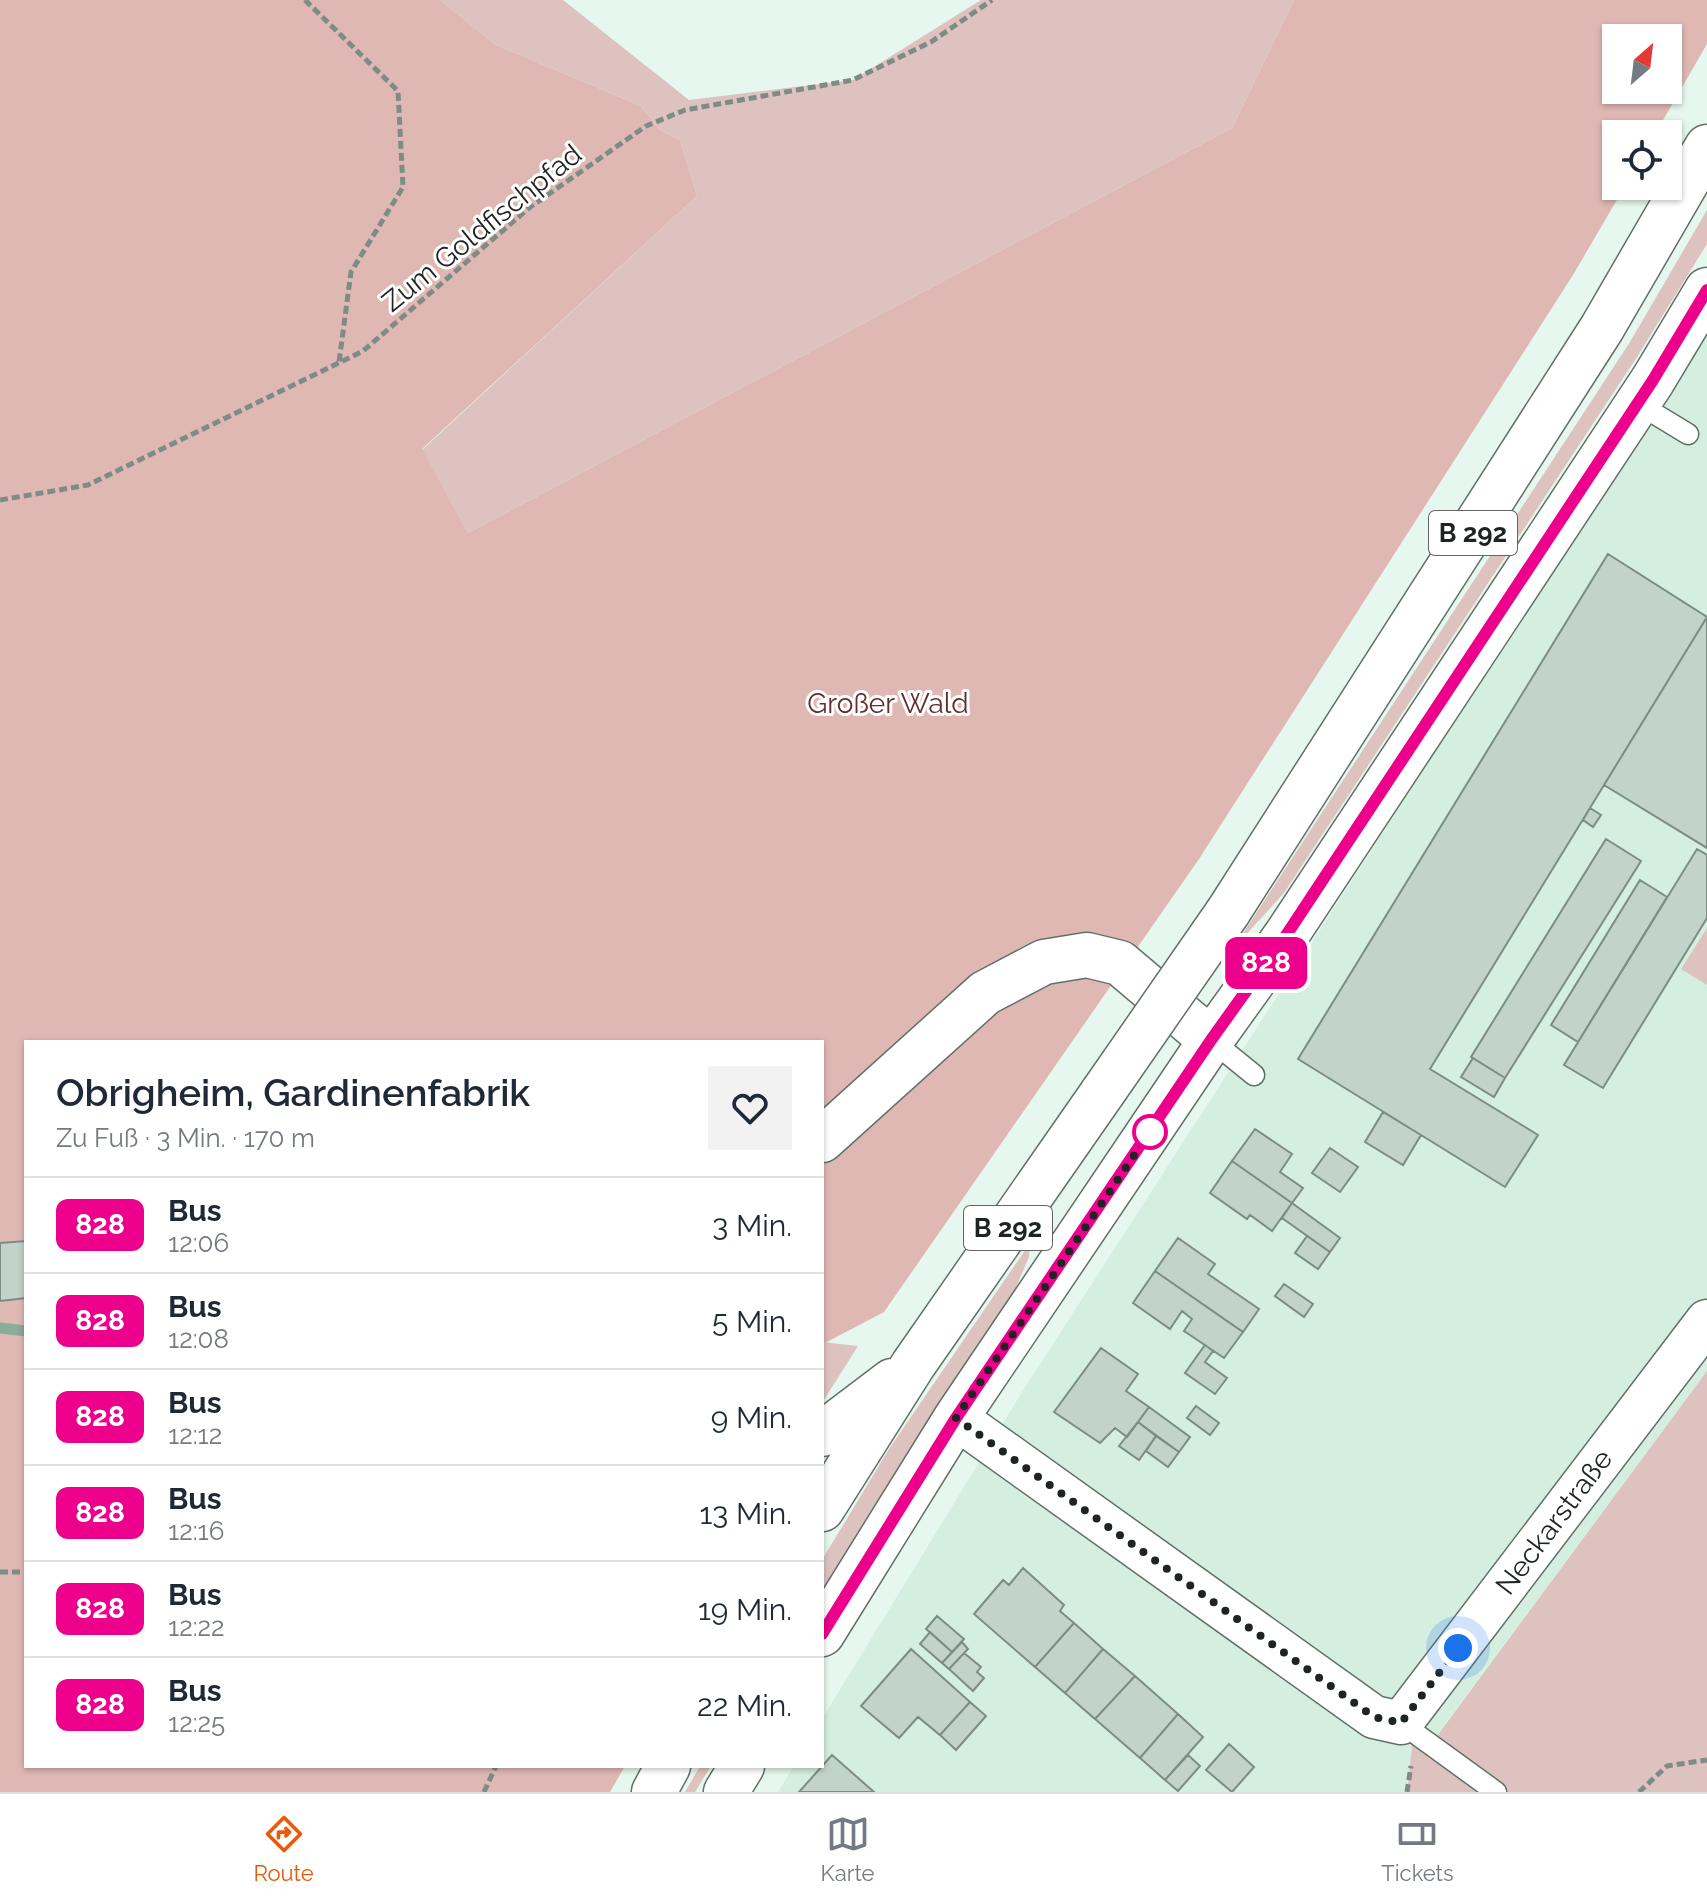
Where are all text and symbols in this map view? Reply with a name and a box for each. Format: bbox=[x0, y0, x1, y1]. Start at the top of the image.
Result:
north arrow bbox=[1602, 24, 1682, 104]
map controls bbox=[1602, 24, 1682, 200]
button: locate bbox=[1602, 120, 1682, 200]
street label: Zum Goldfischpfad bbox=[376, 138, 588, 318]
road number: B 292 bbox=[1429, 511, 1517, 555]
park label: Großer Wald bbox=[807, 687, 969, 720]
line badge: 828 bbox=[1220, 937, 1312, 989]
text: 828 bbox=[1241, 946, 1291, 979]
button: heart bbox=[708, 1066, 792, 1150]
text: Obrigheim, Gardinenfabrik bbox=[56, 1070, 530, 1115]
unlabelled marker bbox=[1133, 1115, 1167, 1149]
text: Zu Fuß · 3 Min. · 170 m bbox=[56, 1123, 315, 1153]
text: Bus bbox=[168, 1193, 222, 1228]
road number: B 292 bbox=[964, 1206, 1052, 1250]
text: 828 bbox=[75, 1208, 125, 1241]
text: 3 Min. bbox=[712, 1208, 792, 1243]
text: 12:06 bbox=[168, 1228, 229, 1258]
text: Bus bbox=[168, 1289, 222, 1324]
text: 828 bbox=[75, 1304, 125, 1337]
text: 5 Min. bbox=[712, 1304, 792, 1339]
text: 12:08 bbox=[168, 1324, 229, 1354]
text: Bus bbox=[168, 1385, 222, 1420]
text: 828 bbox=[75, 1400, 125, 1433]
text: 9 Min. bbox=[711, 1400, 792, 1435]
text: 12:12 bbox=[168, 1420, 222, 1450]
street label: Neckarstraße bbox=[1489, 1443, 1619, 1601]
text: Bus bbox=[168, 1481, 222, 1516]
text: 828 bbox=[75, 1496, 125, 1529]
text: 13 Min. bbox=[699, 1496, 792, 1531]
text: 12:16 bbox=[168, 1516, 224, 1546]
text: Bus bbox=[168, 1577, 222, 1612]
text: 828 bbox=[75, 1592, 125, 1625]
text: 19 Min. bbox=[698, 1592, 792, 1627]
text: 12:22 bbox=[168, 1612, 225, 1642]
your location bbox=[1438, 1628, 1478, 1668]
text: Bus bbox=[168, 1673, 222, 1708]
text: 828 bbox=[75, 1688, 125, 1721]
text: 22 Min. bbox=[697, 1688, 792, 1723]
text: 12:25 bbox=[168, 1708, 225, 1738]
tab: Route bbox=[253, 1812, 314, 1886]
tab: Karte bbox=[821, 1812, 875, 1886]
tab: Tickets bbox=[1381, 1812, 1454, 1886]

